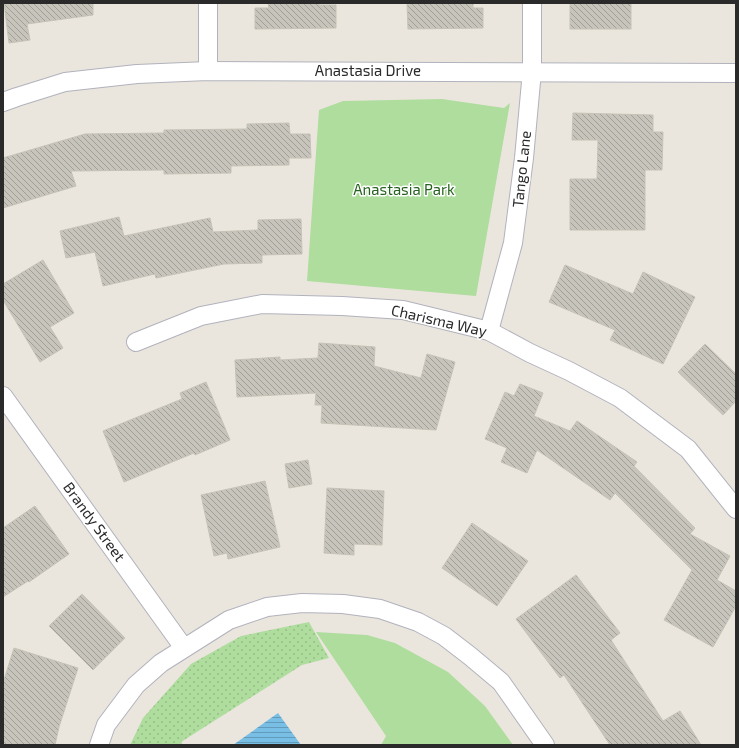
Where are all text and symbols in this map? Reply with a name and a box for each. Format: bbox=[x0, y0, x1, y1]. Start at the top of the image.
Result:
street label: Anastasia Drive bbox=[315, 61, 421, 79]
street label: Tango Lane bbox=[508, 130, 534, 208]
park label: Anastasia Park bbox=[353, 180, 455, 198]
street label: Charisma Way bbox=[390, 300, 489, 340]
street label: Brandy Street bbox=[60, 478, 130, 565]

